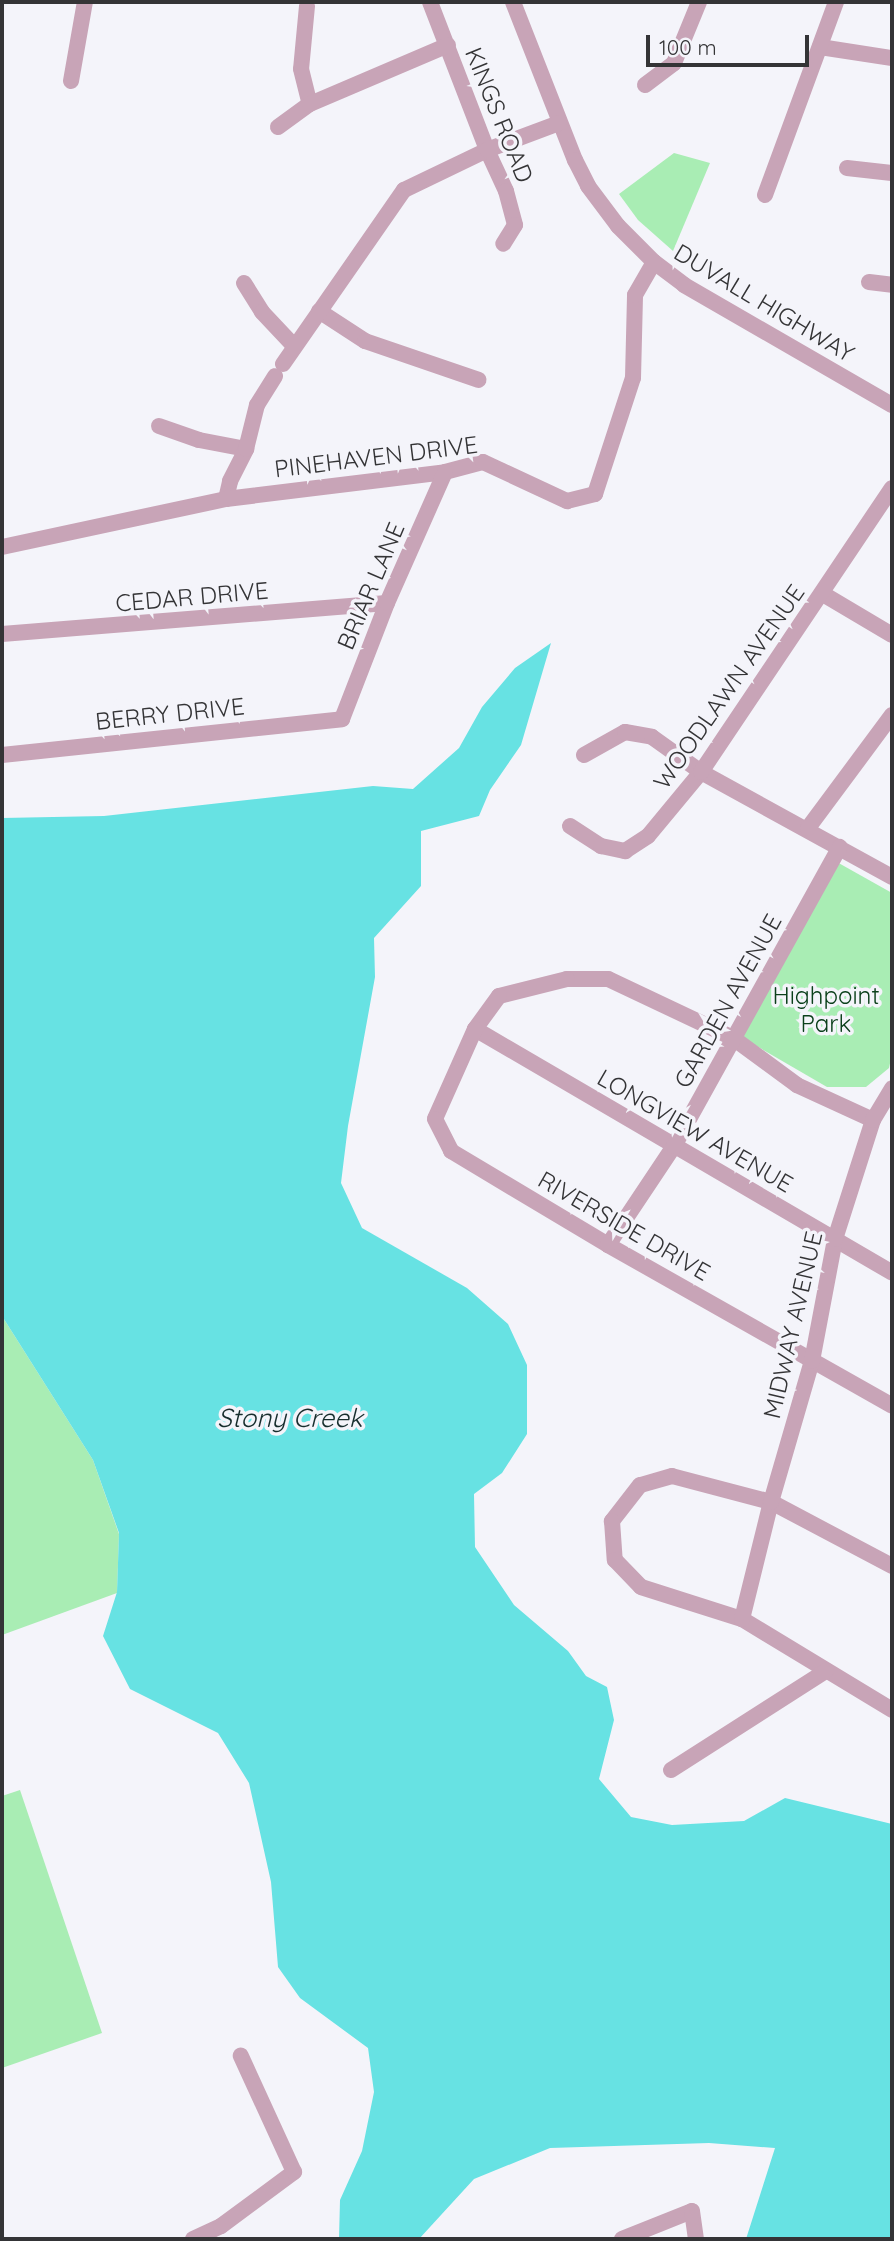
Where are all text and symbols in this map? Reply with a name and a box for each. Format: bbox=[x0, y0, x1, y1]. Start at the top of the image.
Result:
scale bar bbox=[649, 21, 812, 65]
text: 100 m bbox=[659, 34, 717, 60]
street label: KINGS ROAD bbox=[459, 43, 539, 187]
street label: DUVALL HIGHWAY bbox=[669, 238, 859, 368]
street label: PINEHAVEN DRIVE bbox=[273, 430, 479, 484]
street label: BRIAR LANE bbox=[331, 518, 411, 654]
street label: CEDAR DRIVE bbox=[114, 576, 270, 618]
street label: WOODLAWN AVENUE bbox=[647, 579, 811, 795]
street label: BERRY DRIVE bbox=[94, 692, 246, 736]
street label: GARDEN AVENUE bbox=[668, 909, 788, 1093]
park label: Highpoint Park bbox=[772, 982, 880, 1038]
street label: LONGVIEW AVENUE bbox=[592, 1063, 798, 1199]
street label: RIVERSIDE DRIVE bbox=[533, 1165, 715, 1287]
street label: MIDWAY AVENUE bbox=[757, 1229, 829, 1421]
water label: Stony Creek bbox=[217, 1402, 363, 1434]

